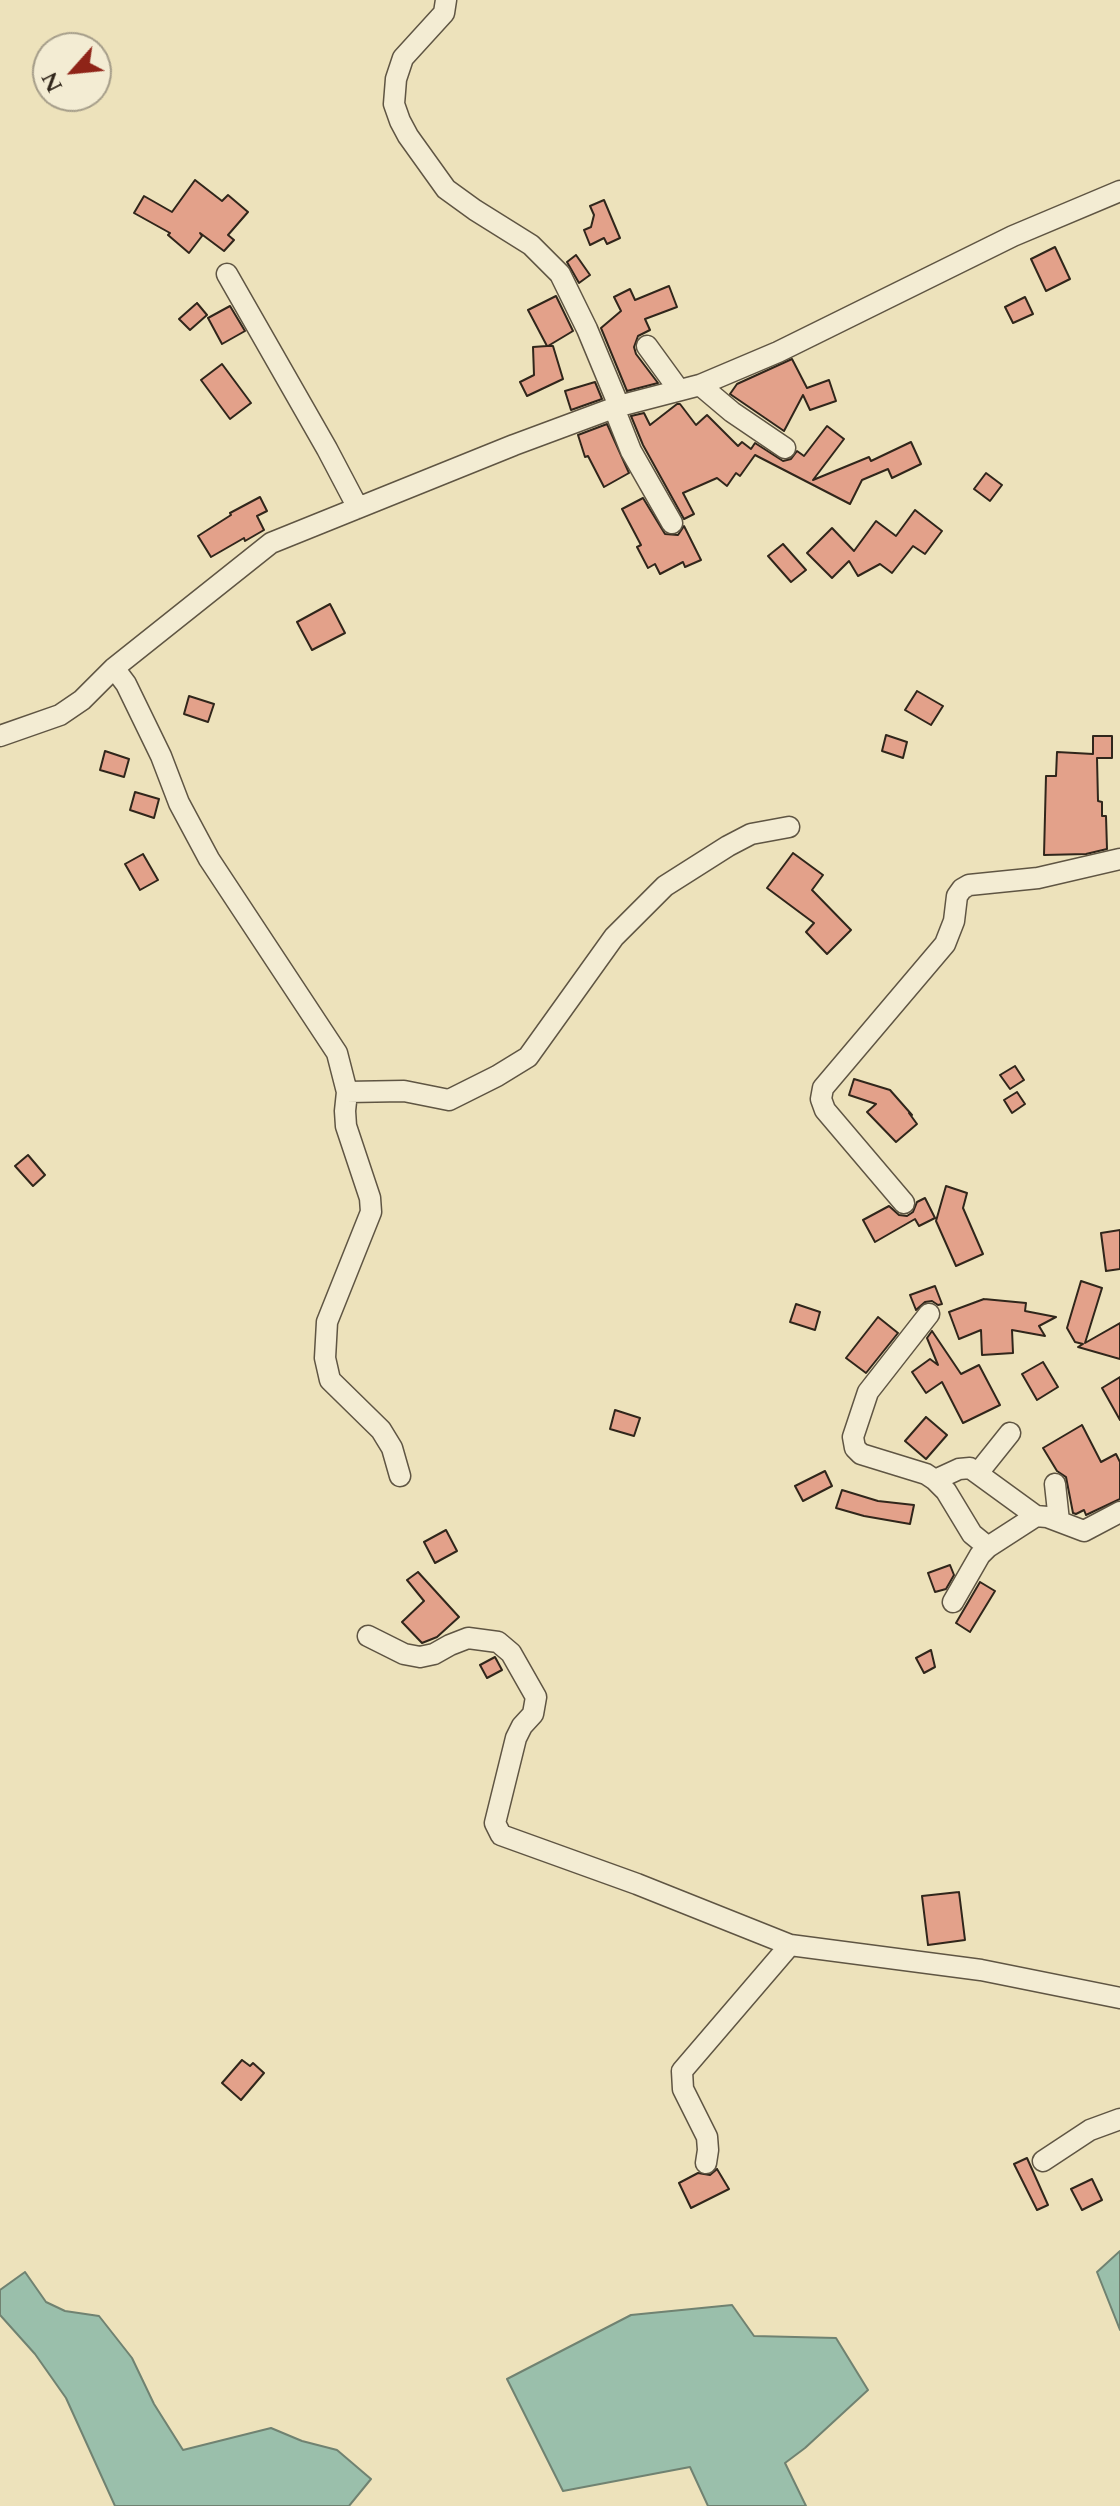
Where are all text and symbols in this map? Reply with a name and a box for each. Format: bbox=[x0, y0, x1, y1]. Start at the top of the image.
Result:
north arrow bbox=[32, 32, 112, 112]
text: N bbox=[35, 67, 70, 97]

